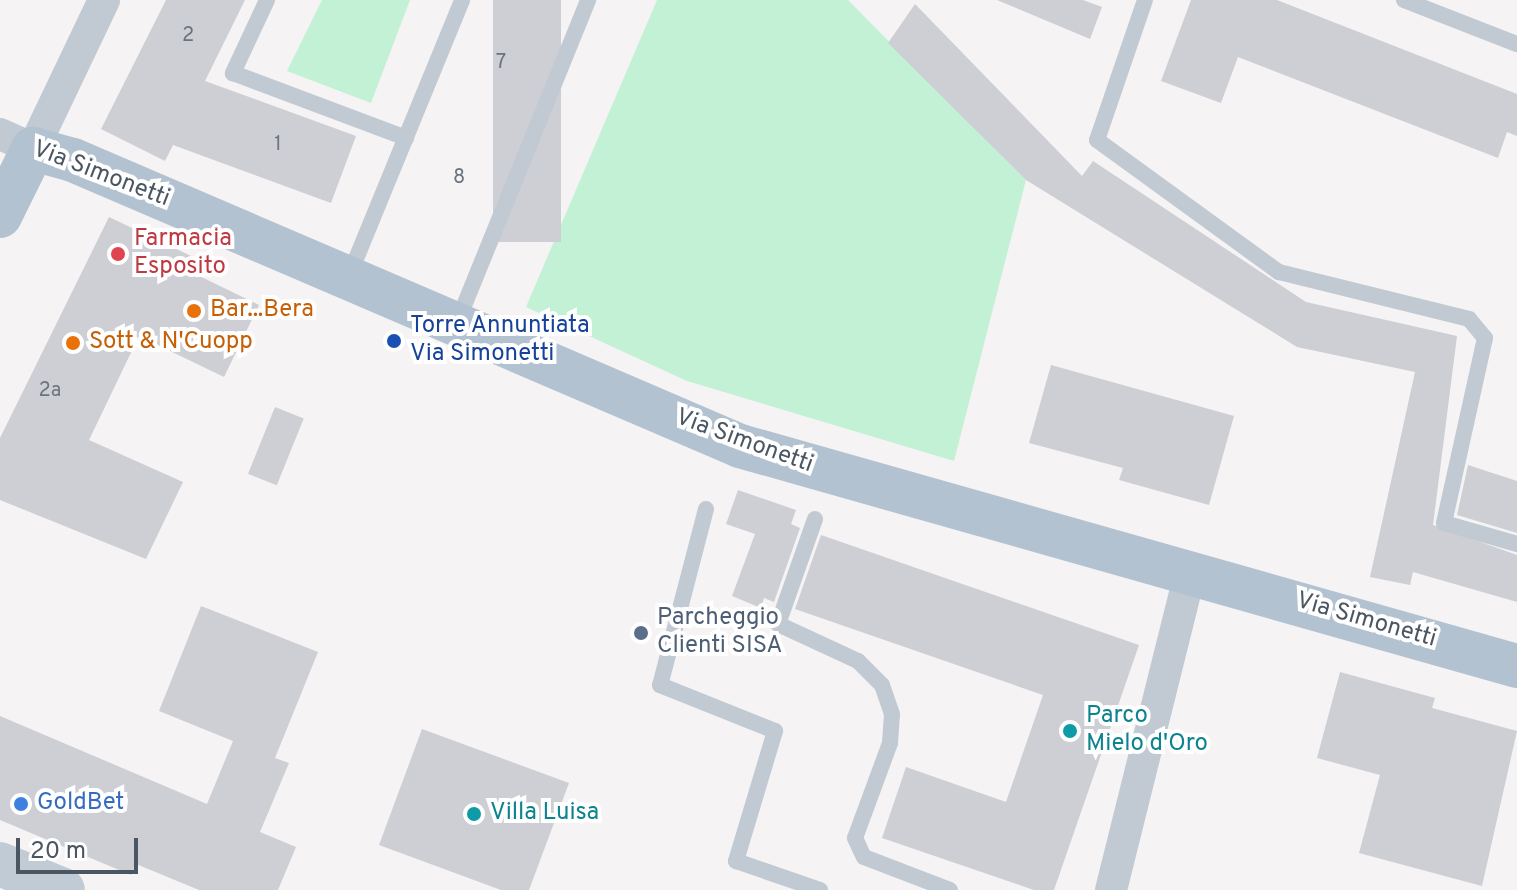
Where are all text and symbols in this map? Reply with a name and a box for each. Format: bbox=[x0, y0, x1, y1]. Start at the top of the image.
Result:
house number: 2 bbox=[182, 24, 194, 48]
house number: 7 bbox=[496, 51, 506, 75]
house number: 1 bbox=[274, 133, 282, 157]
street label: Via Simonetti bbox=[28, 136, 174, 214]
house number: 8 bbox=[453, 166, 465, 190]
place label: Farmacia Esposito bbox=[134, 226, 232, 282]
marker: Farmacia Esposito bbox=[109, 245, 127, 263]
place label: Bar...Bera bbox=[210, 297, 314, 325]
marker: Bar...Bera bbox=[185, 302, 203, 320]
place label: Torre Annuntiata Via Simonetti bbox=[410, 313, 590, 369]
place label: Sott & N'Cuopp bbox=[89, 329, 253, 357]
marker: Torre Annuntiata Via Simonetti bbox=[385, 332, 403, 350]
marker: Sott & N'Cuopp bbox=[64, 334, 82, 352]
house number: 2a bbox=[39, 379, 61, 403]
street label: Via Simonetti bbox=[671, 404, 817, 480]
street label: Via Simonetti bbox=[1293, 587, 1439, 655]
place label: Parcheggio Clienti SISA bbox=[657, 605, 783, 661]
marker: Parcheggio Clienti SISA bbox=[632, 624, 650, 642]
place label: Parco Mielo d'Oro bbox=[1086, 703, 1208, 759]
marker: Parco Mielo d'Oro bbox=[1061, 722, 1079, 740]
place label: GoldBet bbox=[37, 790, 124, 818]
marker: GoldBet bbox=[12, 795, 30, 813]
place label: Villa Luisa bbox=[490, 800, 599, 828]
marker: Villa Luisa bbox=[465, 805, 483, 823]
scale bar bbox=[20, 822, 142, 872]
text: 20 m bbox=[30, 837, 86, 867]

